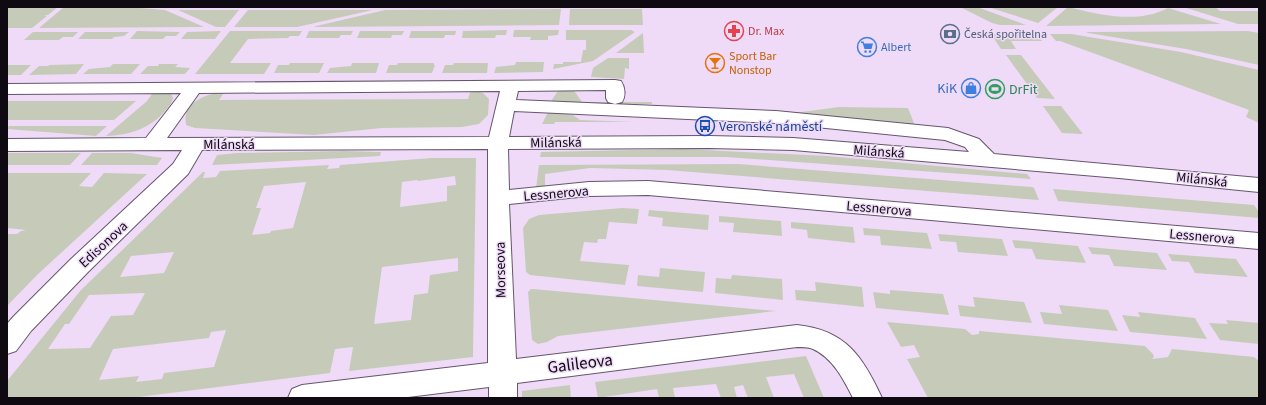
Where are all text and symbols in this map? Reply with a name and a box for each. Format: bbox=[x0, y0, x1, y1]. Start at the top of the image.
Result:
pharmacy icon: Dr. Max bbox=[723, 20, 745, 42]
place label: Dr. Max bbox=[748, 23, 785, 40]
bank icon: Česká spořitelna bbox=[939, 23, 961, 45]
place label: Česká spořitelna bbox=[964, 26, 1047, 43]
supermarket icon: Albert bbox=[856, 36, 878, 58]
place label: Albert bbox=[881, 39, 911, 56]
place label: Sport Bar Nonstop bbox=[729, 48, 777, 79]
bar icon: Sport Bar Nonstop bbox=[704, 52, 726, 74]
shop icon: KiK bbox=[960, 77, 982, 99]
sports icon: DrFit bbox=[984, 78, 1006, 100]
place label: KiK bbox=[937, 79, 958, 99]
place label: DrFit bbox=[1009, 80, 1038, 100]
bus stop icon: Veronské náměstí bbox=[694, 115, 716, 137]
place label: Veronské náměstí bbox=[719, 117, 823, 137]
street label: Milánská bbox=[530, 133, 582, 153]
street label: Milánská bbox=[203, 135, 255, 155]
street label: Milánská bbox=[852, 140, 905, 164]
street label: Milánská bbox=[1175, 167, 1229, 193]
street label: Lessnerova bbox=[523, 181, 590, 207]
street label: Lessnerova bbox=[845, 196, 912, 222]
street label: Edisonova bbox=[75, 217, 133, 273]
street label: Lessnerova bbox=[1168, 224, 1235, 250]
street label: Morseova bbox=[491, 242, 511, 298]
street label: Galileova bbox=[546, 348, 614, 380]

